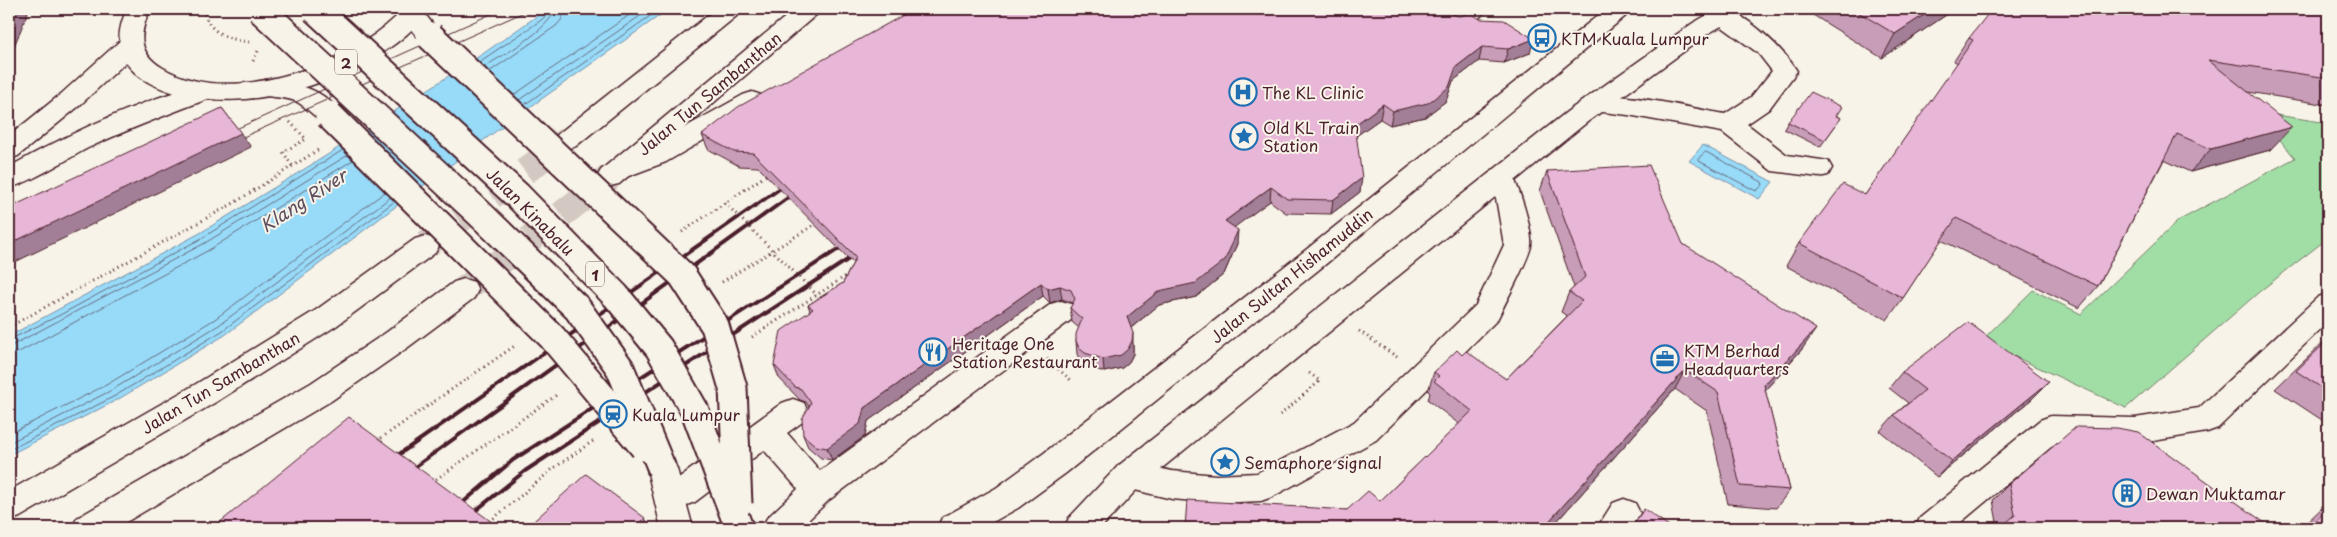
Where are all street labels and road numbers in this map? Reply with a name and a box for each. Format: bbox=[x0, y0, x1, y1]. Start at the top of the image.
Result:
street label: Jalan Tun Sambanthan bbox=[632, 26, 786, 160]
road number: 2 bbox=[335, 50, 357, 74]
street label: Jalan Kinabalu bbox=[481, 161, 581, 261]
street label: Jalan Sultan Hishamuddin bbox=[1205, 202, 1377, 348]
road number: 1 bbox=[586, 262, 604, 286]
street label: Jalan Tun Sambanthan bbox=[136, 325, 304, 439]

